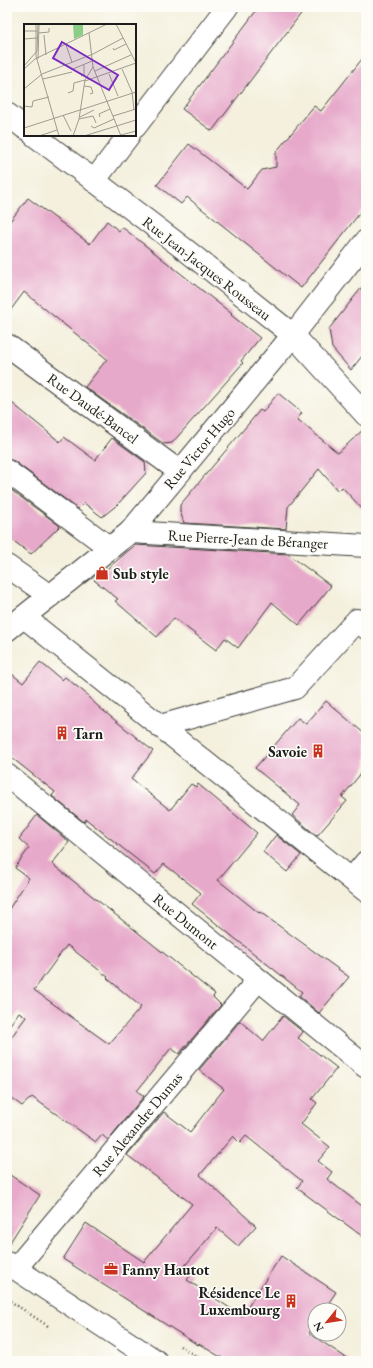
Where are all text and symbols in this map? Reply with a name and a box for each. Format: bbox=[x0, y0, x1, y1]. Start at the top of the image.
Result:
inset map bbox=[24, 24, 136, 136]
street label: Rue Jean-Jacques Rousseau bbox=[139, 212, 275, 324]
street label: Rue Daudé-Bancel bbox=[44, 369, 143, 448]
street label: Rue Victor Hugo bbox=[159, 403, 239, 493]
street label: Rue Pierre-Jean de Béranger bbox=[167, 525, 329, 553]
place label: Sub style bbox=[113, 564, 169, 583]
shop icon: Sub style bbox=[94, 565, 110, 581]
place label: Tarn bbox=[73, 724, 104, 743]
building icon: Tarn bbox=[54, 725, 70, 741]
place label: Savoie bbox=[268, 742, 307, 761]
building icon: Savoie bbox=[310, 743, 326, 759]
street label: Rue Dumont bbox=[150, 889, 223, 953]
street label: Rue Alexandre Dumas bbox=[88, 1068, 186, 1180]
place label: Fanny Hautot bbox=[122, 1260, 210, 1279]
office icon: Fanny Hautot bbox=[103, 1261, 119, 1277]
place label: Résidence Le Luxembourg bbox=[199, 1283, 280, 1319]
building icon: Résidence Le Luxembourg bbox=[283, 1293, 299, 1309]
north arrow bbox=[307, 1302, 347, 1342]
text: N bbox=[310, 1320, 327, 1334]

